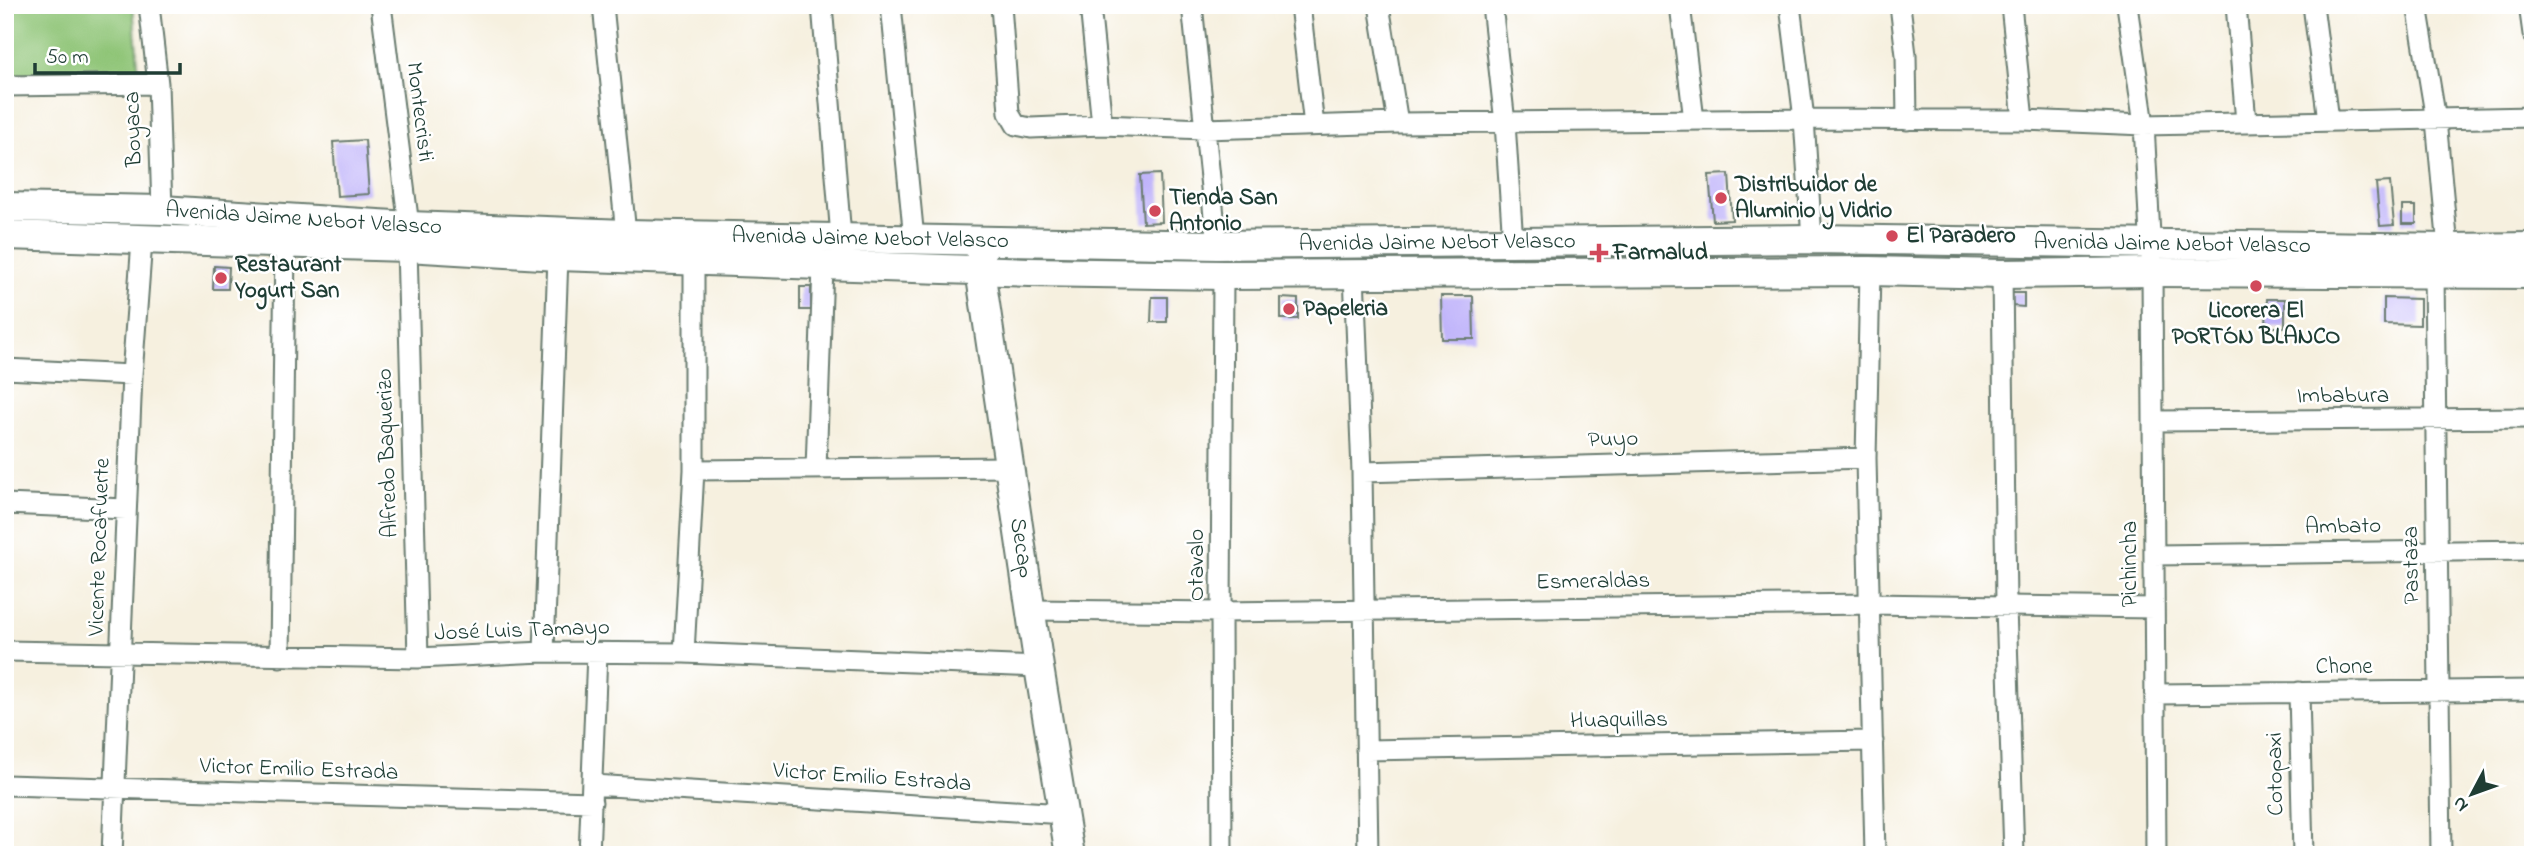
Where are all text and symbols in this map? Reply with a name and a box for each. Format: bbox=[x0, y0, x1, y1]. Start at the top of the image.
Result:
scale bar bbox=[35, 32, 180, 76]
text: 50 m bbox=[46, 43, 89, 73]
street label: Montecristi bbox=[397, 60, 441, 164]
street label: Boyaca bbox=[116, 91, 154, 168]
place label: Distribuidor de Aluminio y Vidrio bbox=[1734, 169, 1892, 230]
place label: Tienda San Antonio bbox=[1169, 182, 1278, 241]
marker: Distribuidor de Aluminio y Vidrio bbox=[1713, 190, 1729, 206]
street label: Avenida Jaime Nebot Velasco bbox=[164, 194, 443, 244]
marker: Tienda San Antonio bbox=[1147, 203, 1163, 219]
street label: Avenida Jaime Nebot Velasco bbox=[731, 219, 1009, 258]
place label: El Paradero bbox=[1906, 220, 2016, 253]
street label: Avenida Jaime Nebot Velasco bbox=[1298, 225, 1576, 261]
street label: Avenida Jaime Nebot Velasco bbox=[2033, 226, 2311, 263]
marker: El Paradero bbox=[1884, 228, 1900, 244]
place label: Farmalud bbox=[1612, 237, 1708, 270]
marker: Farmalud bbox=[1591, 245, 1607, 261]
place label: Restaurant Yogurt San bbox=[234, 249, 342, 310]
marker: Restaurant Yogurt San bbox=[213, 270, 229, 286]
marker: Licorera El PORTÓN BLANCO bbox=[2248, 278, 2264, 294]
place label: Papeleria bbox=[1303, 293, 1388, 326]
place label: Licorera El PORTÓN BLANCO bbox=[2172, 295, 2340, 354]
marker: Papeleria bbox=[1281, 301, 1297, 317]
street label: Alfredo Baquerizo bbox=[369, 368, 407, 538]
street label: Imbabura bbox=[2297, 380, 2389, 413]
street label: Puyo bbox=[1587, 423, 1639, 459]
street label: Vicente Rocafuerte bbox=[80, 457, 120, 638]
street label: Ambato bbox=[2305, 510, 2381, 544]
street label: Secap bbox=[1001, 516, 1042, 580]
street label: Pichincha bbox=[2114, 521, 2147, 607]
street label: Pastaza bbox=[2395, 526, 2429, 604]
street label: Otavalo bbox=[1181, 529, 1214, 601]
street label: Esmeraldas bbox=[1536, 565, 1650, 599]
street label: José Luis Tamayo bbox=[434, 611, 610, 653]
street label: Chone bbox=[2315, 651, 2373, 684]
street label: Huaquillas bbox=[1570, 704, 1668, 738]
street label: Cotopaxi bbox=[2259, 732, 2293, 816]
street label: Victor Emilio Estrada bbox=[198, 750, 399, 790]
street label: Victor Emilio Estrada bbox=[771, 755, 972, 801]
north arrow bbox=[2436, 758, 2506, 828]
text: N bbox=[2447, 790, 2475, 817]

